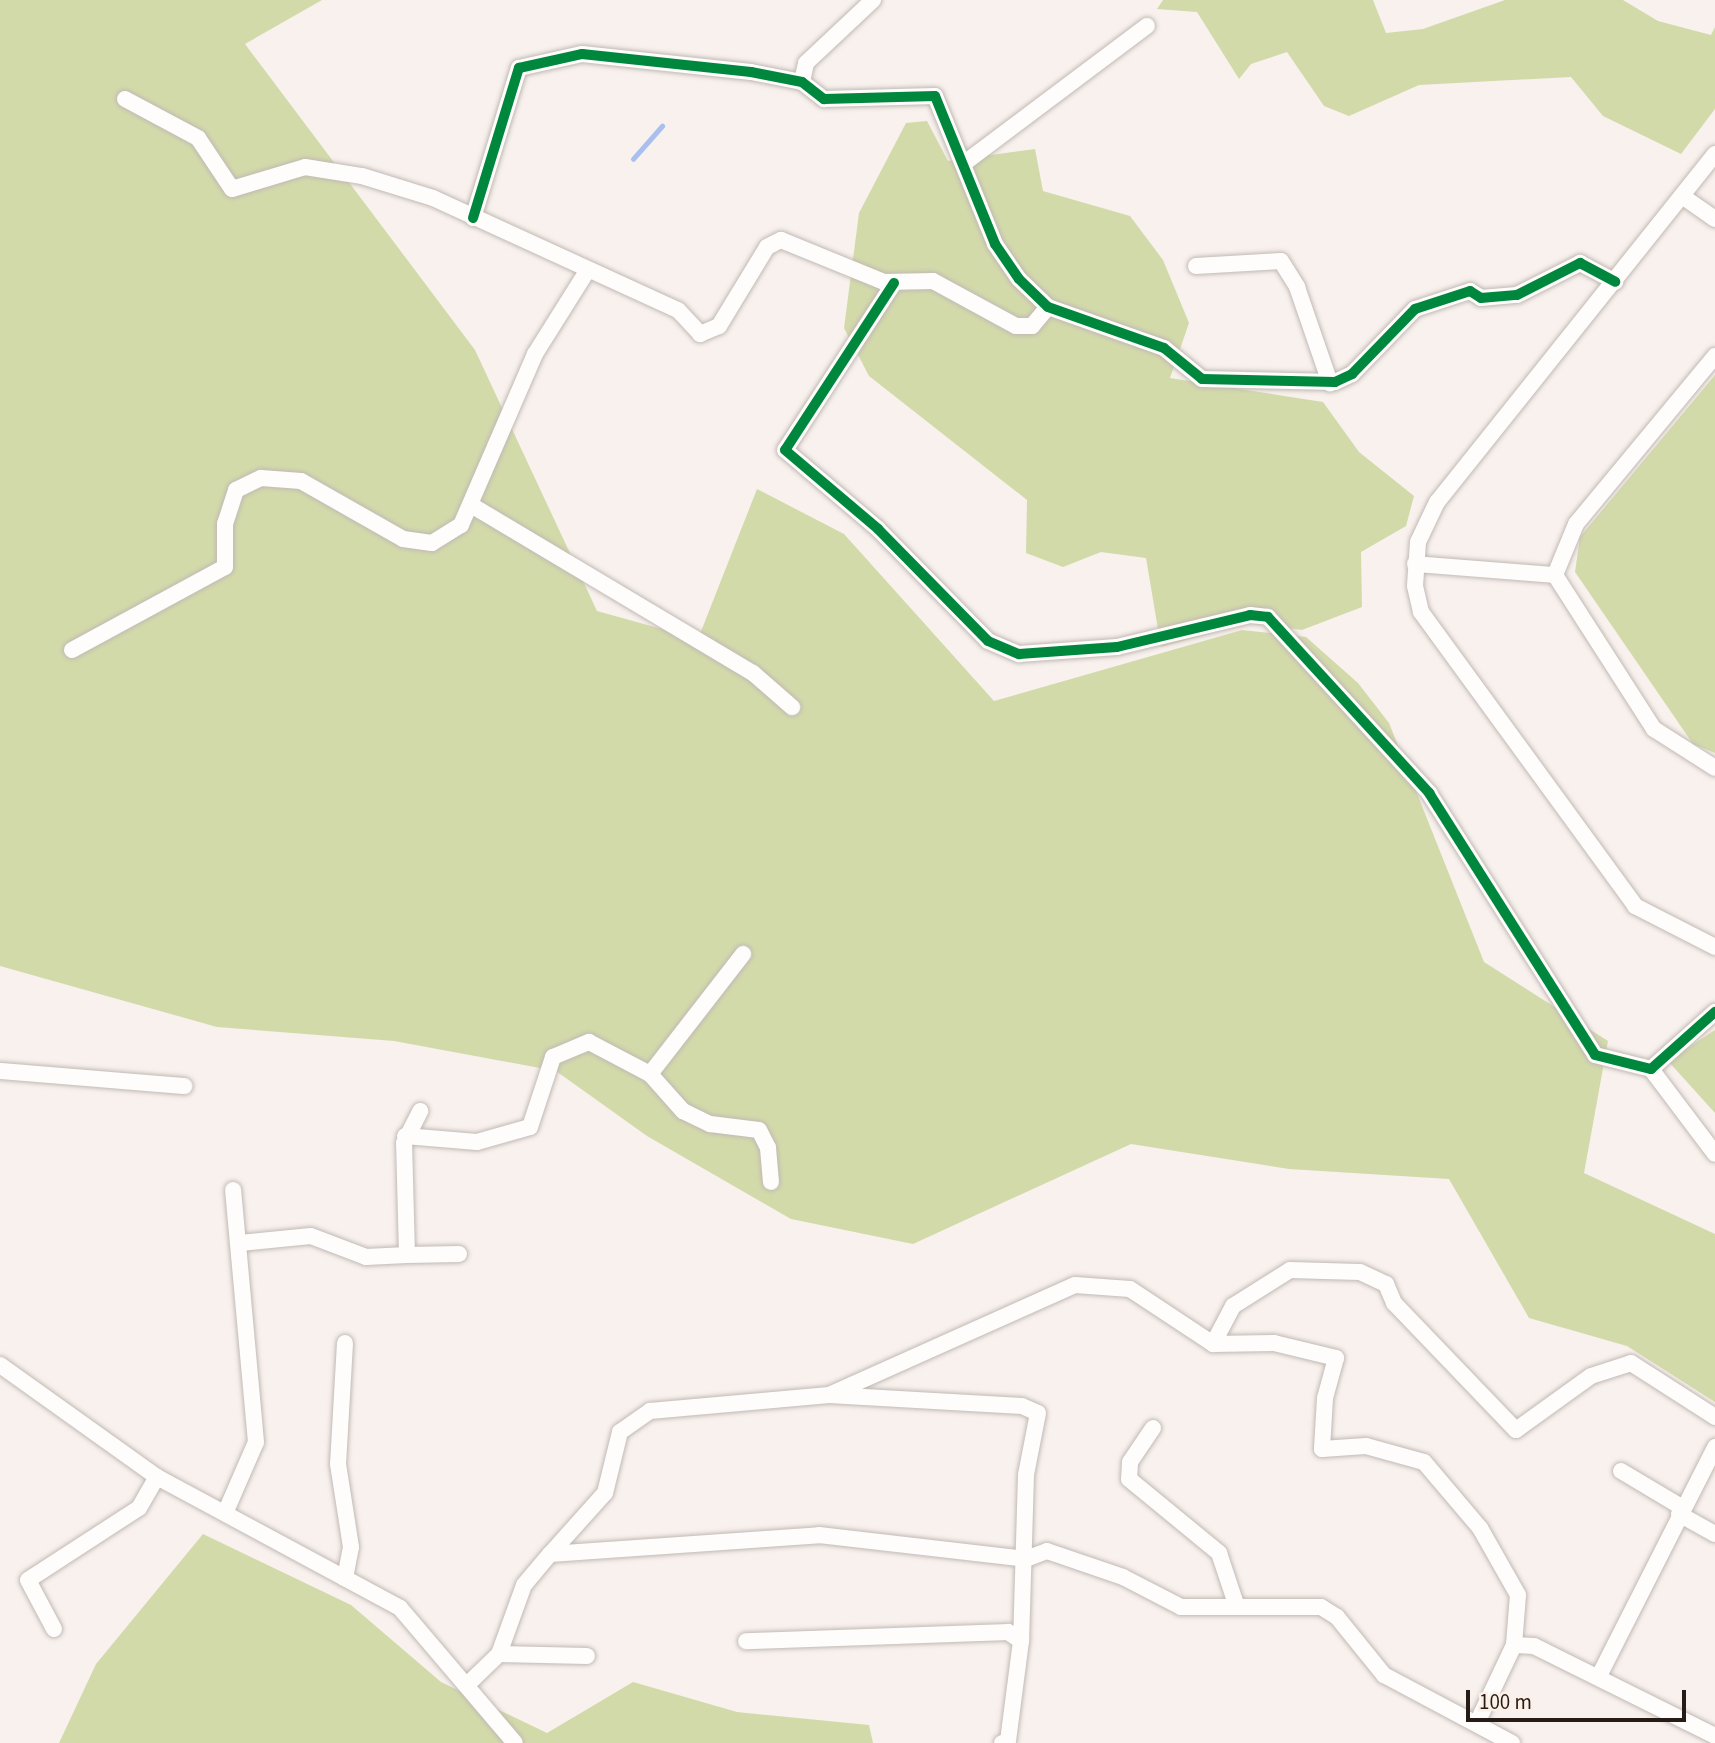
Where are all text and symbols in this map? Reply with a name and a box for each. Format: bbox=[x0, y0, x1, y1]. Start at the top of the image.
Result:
scale bar bbox=[1470, 1676, 1690, 1720]
text: 100 m bbox=[1479, 1687, 1532, 1717]

